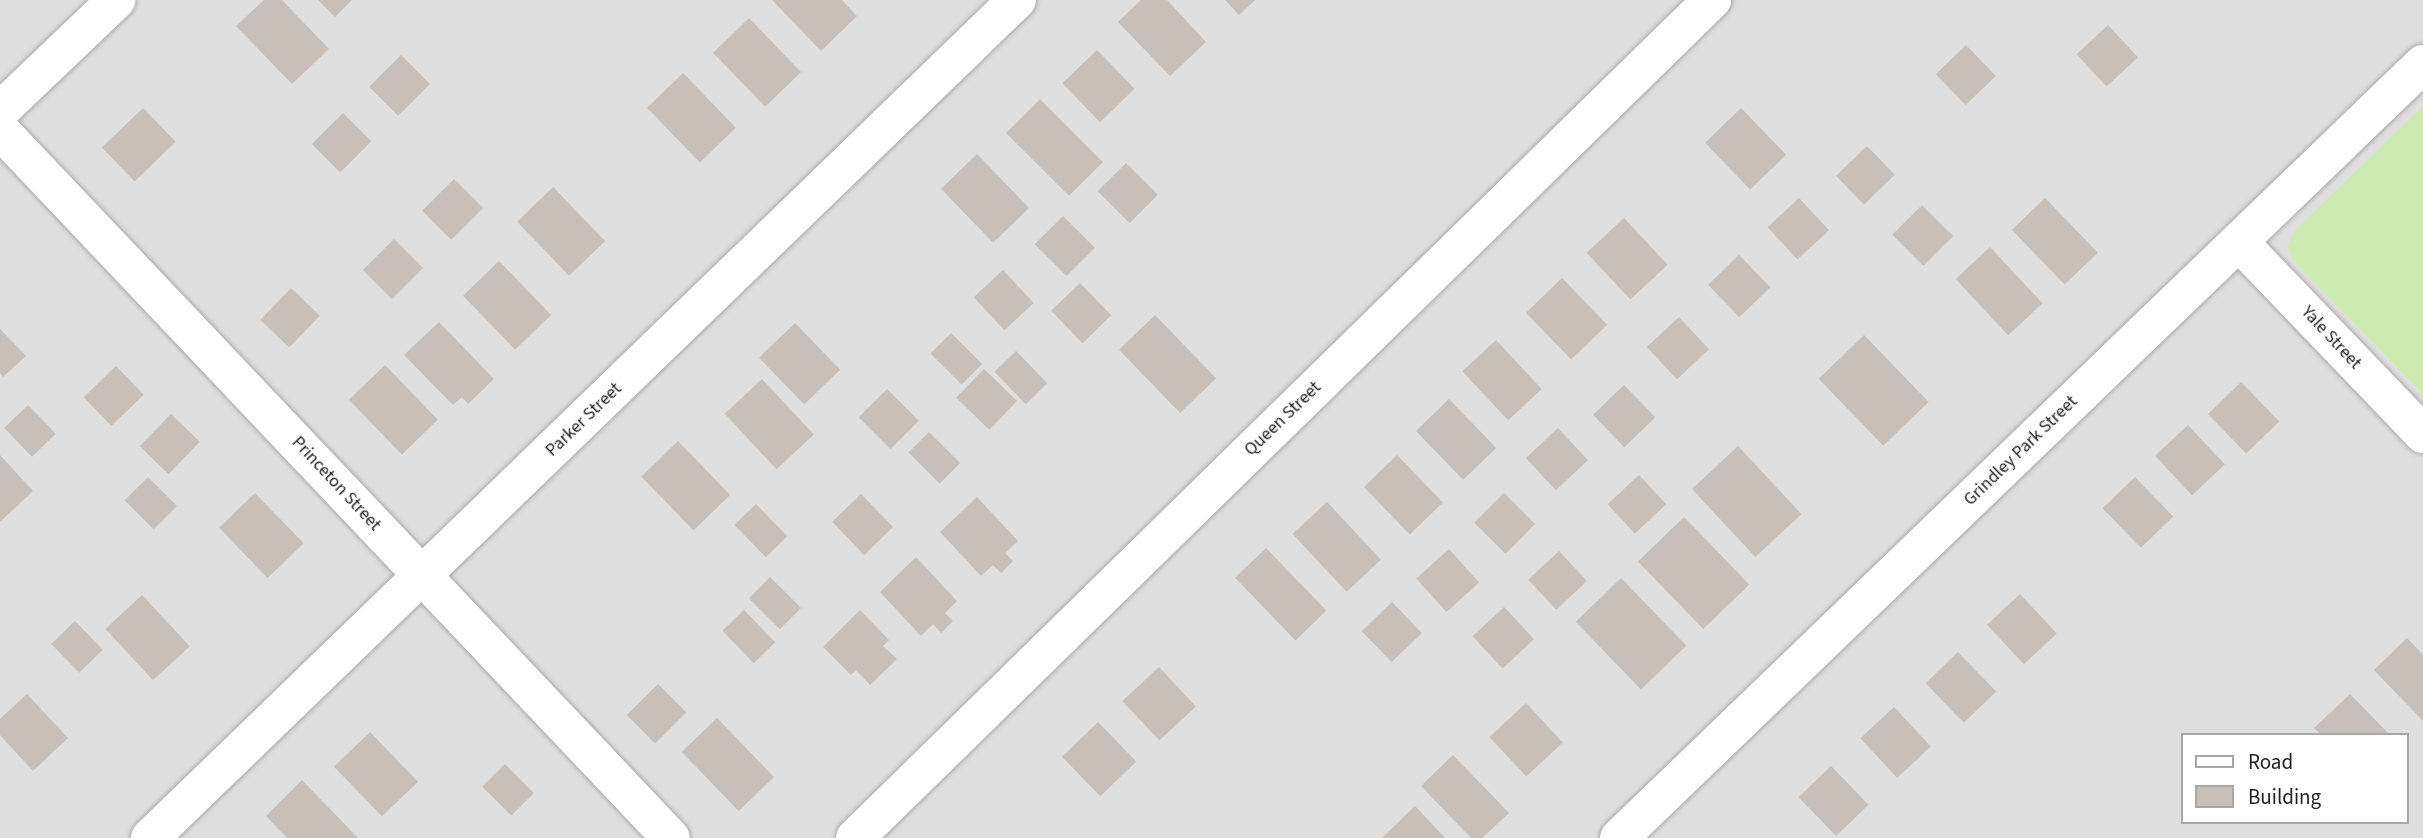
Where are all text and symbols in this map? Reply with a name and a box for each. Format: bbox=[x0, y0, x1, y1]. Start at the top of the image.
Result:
street label: Yale Street bbox=[2296, 302, 2366, 374]
street label: Queen Street bbox=[1240, 377, 1326, 461]
street label: Parker Street bbox=[542, 378, 626, 462]
street label: Grindley Park Street bbox=[1960, 391, 2082, 511]
street label: Princeton Street bbox=[287, 432, 385, 536]
legend bbox=[2182, 733, 2409, 824]
text: Road bbox=[2248, 747, 2293, 777]
text: Building bbox=[2248, 782, 2321, 812]

